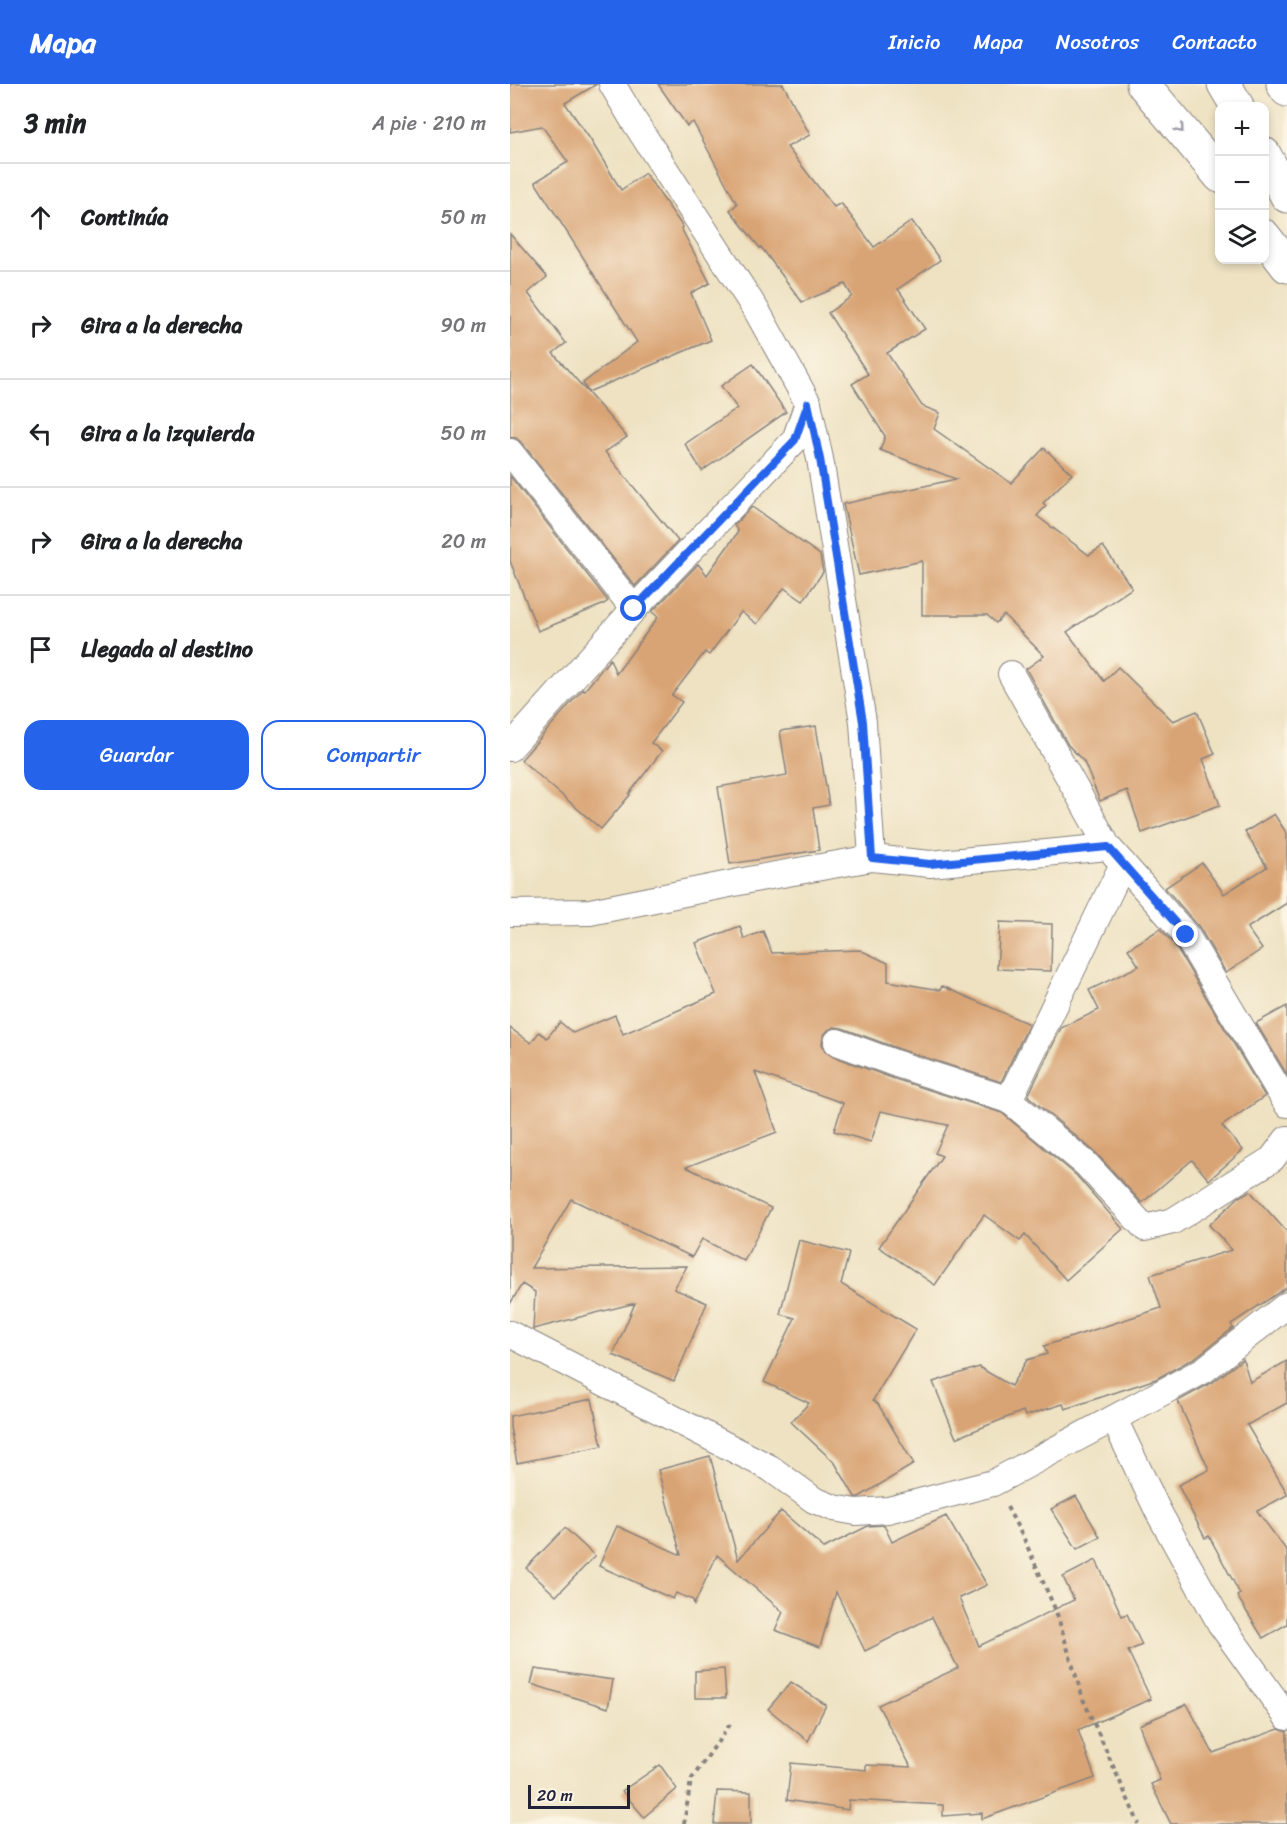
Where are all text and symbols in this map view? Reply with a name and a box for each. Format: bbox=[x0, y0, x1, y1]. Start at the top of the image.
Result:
text: Mapa bbox=[30, 18, 96, 67]
text: Inicio bbox=[888, 23, 940, 61]
text: Mapa bbox=[973, 23, 1023, 61]
text: Nosotros bbox=[1056, 23, 1139, 61]
text: Contacto bbox=[1172, 23, 1257, 61]
text: 3 min bbox=[24, 100, 86, 146]
map controls bbox=[1215, 102, 1269, 264]
button: + bbox=[1215, 102, 1269, 156]
text: A pie · 210 m bbox=[372, 106, 486, 141]
one-way arrow bbox=[1173, 122, 1184, 133]
button: − bbox=[1215, 156, 1269, 210]
text: Continúa bbox=[81, 198, 168, 237]
text: 50 m bbox=[441, 200, 486, 235]
icon: ahead bbox=[24, 201, 57, 234]
button: layers bbox=[1215, 210, 1269, 264]
text: Gira a la derecha bbox=[81, 306, 242, 345]
text: 90 m bbox=[441, 308, 486, 343]
icon: right bbox=[24, 309, 57, 342]
text: Gira a la izquierda bbox=[81, 414, 254, 453]
text: 50 m bbox=[441, 416, 486, 451]
icon: left bbox=[24, 417, 57, 450]
text: Gira a la derecha bbox=[81, 522, 242, 561]
text: 20 m bbox=[441, 524, 486, 559]
icon: right bbox=[24, 525, 57, 558]
route start bbox=[620, 595, 646, 621]
text: Llegada al destino bbox=[81, 630, 253, 669]
icon: arrive bbox=[24, 633, 57, 666]
button: Guardar bbox=[24, 720, 249, 790]
button: Compartir bbox=[261, 720, 486, 790]
route end bbox=[1172, 921, 1198, 947]
text: 20 m bbox=[537, 1781, 573, 1810]
scale bar bbox=[528, 1782, 630, 1810]

